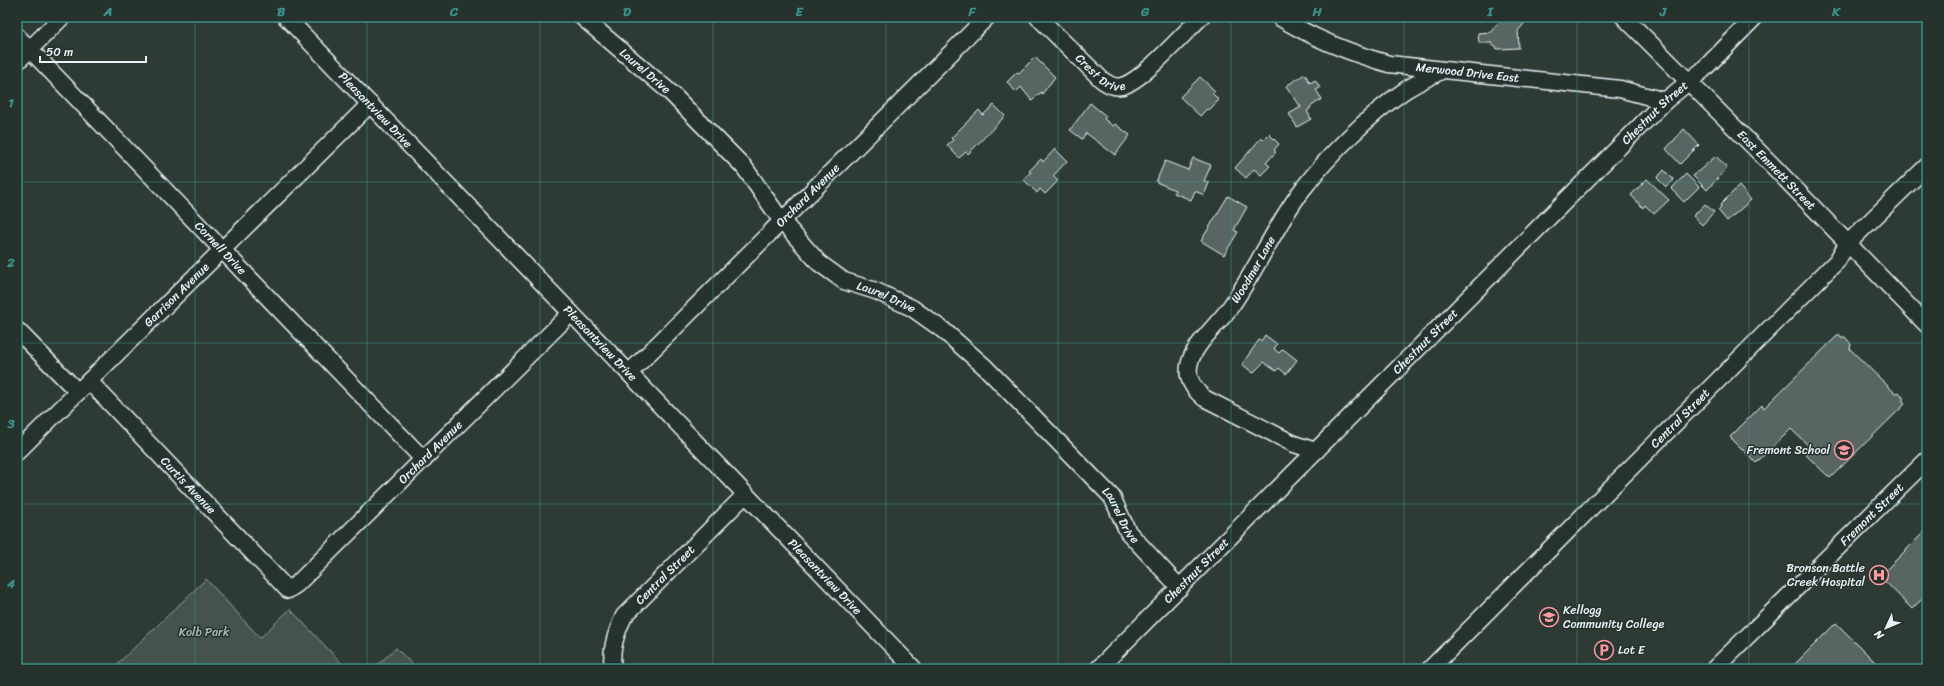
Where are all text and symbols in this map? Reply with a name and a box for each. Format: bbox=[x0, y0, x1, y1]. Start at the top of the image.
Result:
text: A bbox=[103, 0, 112, 23]
text: B bbox=[277, 0, 286, 23]
text: C bbox=[449, 0, 459, 23]
text: D bbox=[623, 0, 631, 23]
text: E bbox=[795, 0, 804, 23]
text: F bbox=[967, 0, 976, 23]
text: G bbox=[1140, 0, 1150, 23]
text: H bbox=[1311, 0, 1322, 23]
text: I bbox=[1486, 0, 1494, 23]
text: J bbox=[1659, 0, 1667, 23]
text: K bbox=[1831, 0, 1841, 23]
scale bar bbox=[40, 38, 146, 64]
text: 50 m bbox=[46, 41, 73, 63]
street label: Laurel Drive bbox=[614, 42, 676, 100]
street label: Crest Drive bbox=[1070, 48, 1128, 98]
street label: Merwood Drive East bbox=[1415, 56, 1520, 89]
street label: Pleasantview Drive bbox=[333, 66, 418, 154]
street label: Chestnut Street bbox=[1616, 75, 1693, 150]
text: 1 bbox=[8, 91, 14, 114]
street label: East Emmett Street bbox=[1732, 125, 1821, 215]
street label: Orchard Avenue bbox=[770, 158, 845, 233]
street label: Cornell Drive bbox=[189, 216, 252, 280]
street label: Woodmer Lane bbox=[1225, 232, 1282, 308]
text: 2 bbox=[6, 251, 15, 274]
street label: Garrison Avenue bbox=[138, 257, 215, 333]
street label: Laurel Drive bbox=[854, 275, 921, 319]
street label: Pleasantview Drive bbox=[558, 300, 643, 387]
street label: Chestnut Street bbox=[1387, 303, 1463, 380]
street label: Central Street bbox=[1645, 383, 1715, 454]
text: 3 bbox=[6, 412, 15, 435]
street label: Orchard Avenue bbox=[393, 415, 468, 489]
place label: Fremont School bbox=[1747, 439, 1831, 461]
school or university icon: Fremont School bbox=[1833, 439, 1855, 461]
street label: Curtis Avenue bbox=[155, 451, 222, 520]
street label: Fremont Street bbox=[1834, 477, 1909, 551]
street label: Laurel Drive bbox=[1096, 481, 1145, 549]
street label: Chestnut Street bbox=[1158, 532, 1234, 609]
street label: Pleasantview Drive bbox=[782, 533, 868, 620]
street label: Central Street bbox=[630, 540, 700, 610]
place label: Bronson Battle Creek Hospital bbox=[1786, 557, 1866, 593]
hospital icon: Bronson Battle Creek Hospital bbox=[1868, 564, 1890, 586]
text: 4 bbox=[6, 572, 16, 595]
place label: Kellogg Community College bbox=[1563, 599, 1665, 635]
school or university icon: Kellogg Community College bbox=[1538, 606, 1560, 628]
north arrow bbox=[1866, 608, 1906, 648]
park label: Kolb Park bbox=[179, 621, 230, 643]
text: N bbox=[1869, 625, 1889, 645]
parking icon: Lot E bbox=[1593, 639, 1615, 661]
place label: Lot E bbox=[1618, 639, 1646, 661]

